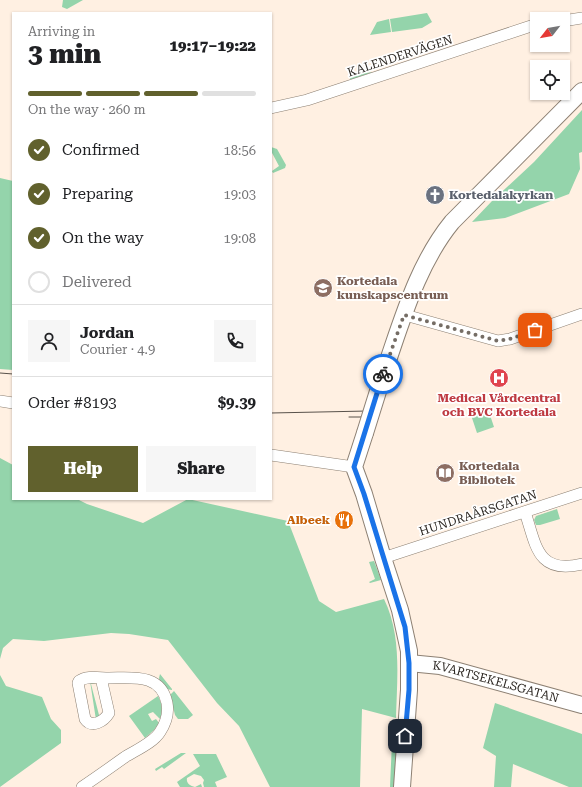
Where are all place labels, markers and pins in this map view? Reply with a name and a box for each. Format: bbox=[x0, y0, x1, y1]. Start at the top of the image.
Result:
church icon: Kortedalakyrkan bbox=[424, 184, 446, 206]
place label: Kortedalakyrkan bbox=[449, 188, 553, 202]
place label: Kortedala kunskapscentrum bbox=[337, 274, 449, 302]
school or university icon: Kortedala kunskapscentrum bbox=[312, 277, 334, 299]
pin bbox=[518, 313, 552, 347]
hospital icon: Medical Vårdcentral och BVC Kortedala bbox=[488, 367, 510, 389]
place label: Medical Vårdcentral och BVC Kortedala bbox=[438, 391, 561, 419]
place label: Kortedala Bibliotek bbox=[459, 459, 519, 487]
library icon: Kortedala Bibliotek bbox=[434, 462, 456, 484]
restaurant icon: Albeek bbox=[333, 509, 355, 531]
place label: Albeek bbox=[287, 513, 331, 527]
pin bbox=[388, 719, 422, 753]

